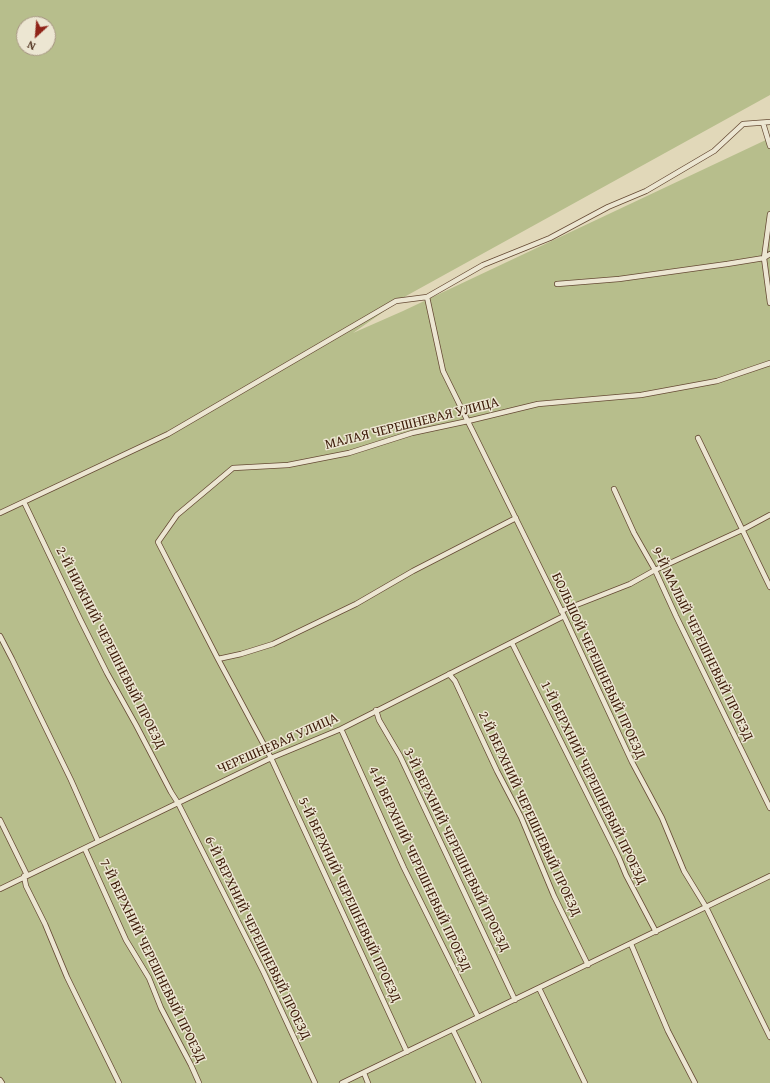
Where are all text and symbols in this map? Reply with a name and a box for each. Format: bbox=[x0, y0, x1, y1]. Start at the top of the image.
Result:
north arrow bbox=[16, 16, 56, 56]
text: N bbox=[24, 37, 38, 55]
street label: МАЛАЯ ЧЕРЕШНЕВАЯ УЛИЦА bbox=[323, 394, 501, 454]
street label: 2-Й НИЖНИЙ ЧЕРЕШНЕВЫЙ ПРОЕЗД bbox=[52, 544, 168, 752]
street label: 9-Й МАЛЫЙ ЧЕРЕШНЕВЫЙ ПРОЕЗД bbox=[648, 544, 756, 744]
street label: БОЛЬШОЙ ЧЕРЕШНЕВЫЙ ПРОЕЗД bbox=[547, 570, 649, 762]
street label: 1-Й ВЕРХНИЙ ЧЕРЕШНЕВЫЙ ПРОЕЗД bbox=[536, 678, 650, 888]
street label: 2-Й ВЕРХНИЙ ЧЕРЕШНЕВЫЙ ПРОЕЗД bbox=[474, 709, 584, 919]
street label: ЧЕРЕШНЕВАЯ УЛИЦА bbox=[215, 710, 341, 778]
street label: 3-Й ВЕРХНИЙ ЧЕРЕШНЕВЫЙ ПРОЕЗД bbox=[399, 745, 513, 955]
street label: 4-Й ВЕРХНИЙ ЧЕРЕШНЕВЫЙ ПРОЕЗД bbox=[364, 764, 474, 974]
street label: 5-Й ВЕРХНИЙ ЧЕРЕШНЕВЫЙ ПРОЕЗД bbox=[294, 795, 404, 1005]
street label: 6-Й ВЕРХНИЙ ЧЕРЕШНЕВЫЙ ПРОЕЗД bbox=[200, 833, 314, 1043]
street label: 7-Й ВЕРХНИЙ ЧЕРЕШНЕВЫЙ ПРОЕЗД bbox=[95, 856, 209, 1066]

